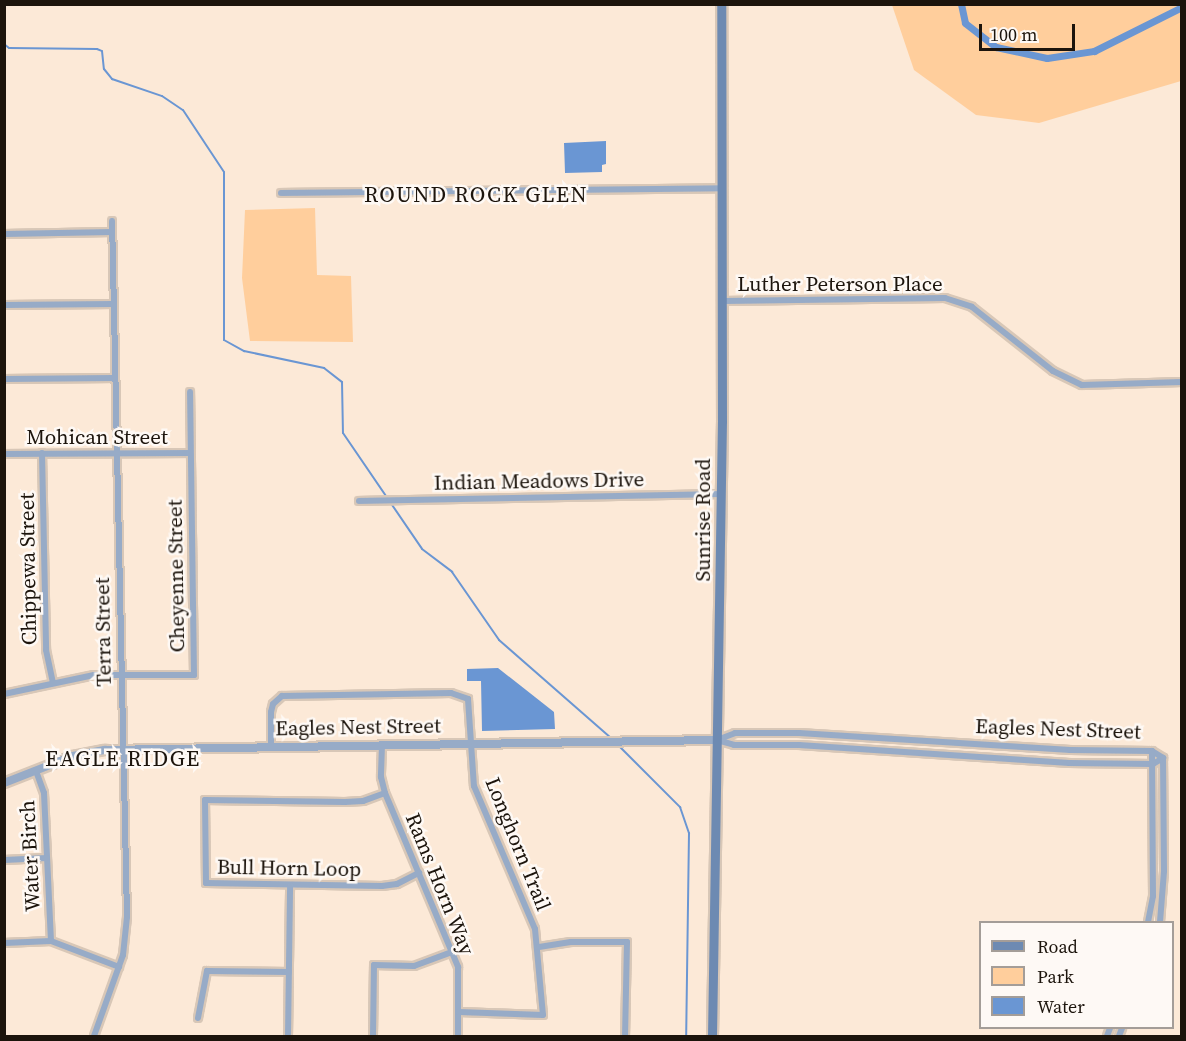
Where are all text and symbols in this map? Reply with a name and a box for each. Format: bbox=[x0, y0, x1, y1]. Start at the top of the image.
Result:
scale bar bbox=[982, 12, 1078, 50]
text: 100 m bbox=[990, 22, 1037, 47]
district label: ROUND ROCK GLEN bbox=[364, 182, 588, 208]
street label: Luther Peterson Place bbox=[737, 271, 943, 297]
street label: Mohican Street bbox=[26, 424, 168, 450]
street label: Sunrise Road bbox=[690, 459, 716, 581]
street label: Indian Meadows Drive bbox=[434, 467, 644, 495]
street label: Chippewa Street bbox=[14, 493, 42, 645]
street label: Cheyenne Street bbox=[162, 499, 190, 653]
street label: Terra Street bbox=[89, 577, 117, 687]
street label: Eagles Nest Street bbox=[275, 713, 441, 741]
street label: Eagles Nest Street bbox=[975, 714, 1141, 744]
district label: EAGLE RIDGE bbox=[45, 746, 201, 772]
street label: Longhorn Trail bbox=[480, 773, 556, 915]
street label: Water Birch bbox=[14, 800, 46, 912]
street label: Rams Horn Way bbox=[400, 809, 480, 959]
street label: Bull Horn Loop bbox=[217, 854, 361, 882]
legend bbox=[979, 921, 1174, 1029]
text: Road bbox=[1037, 934, 1078, 959]
text: Park bbox=[1037, 964, 1074, 989]
text: Water bbox=[1037, 994, 1085, 1019]

